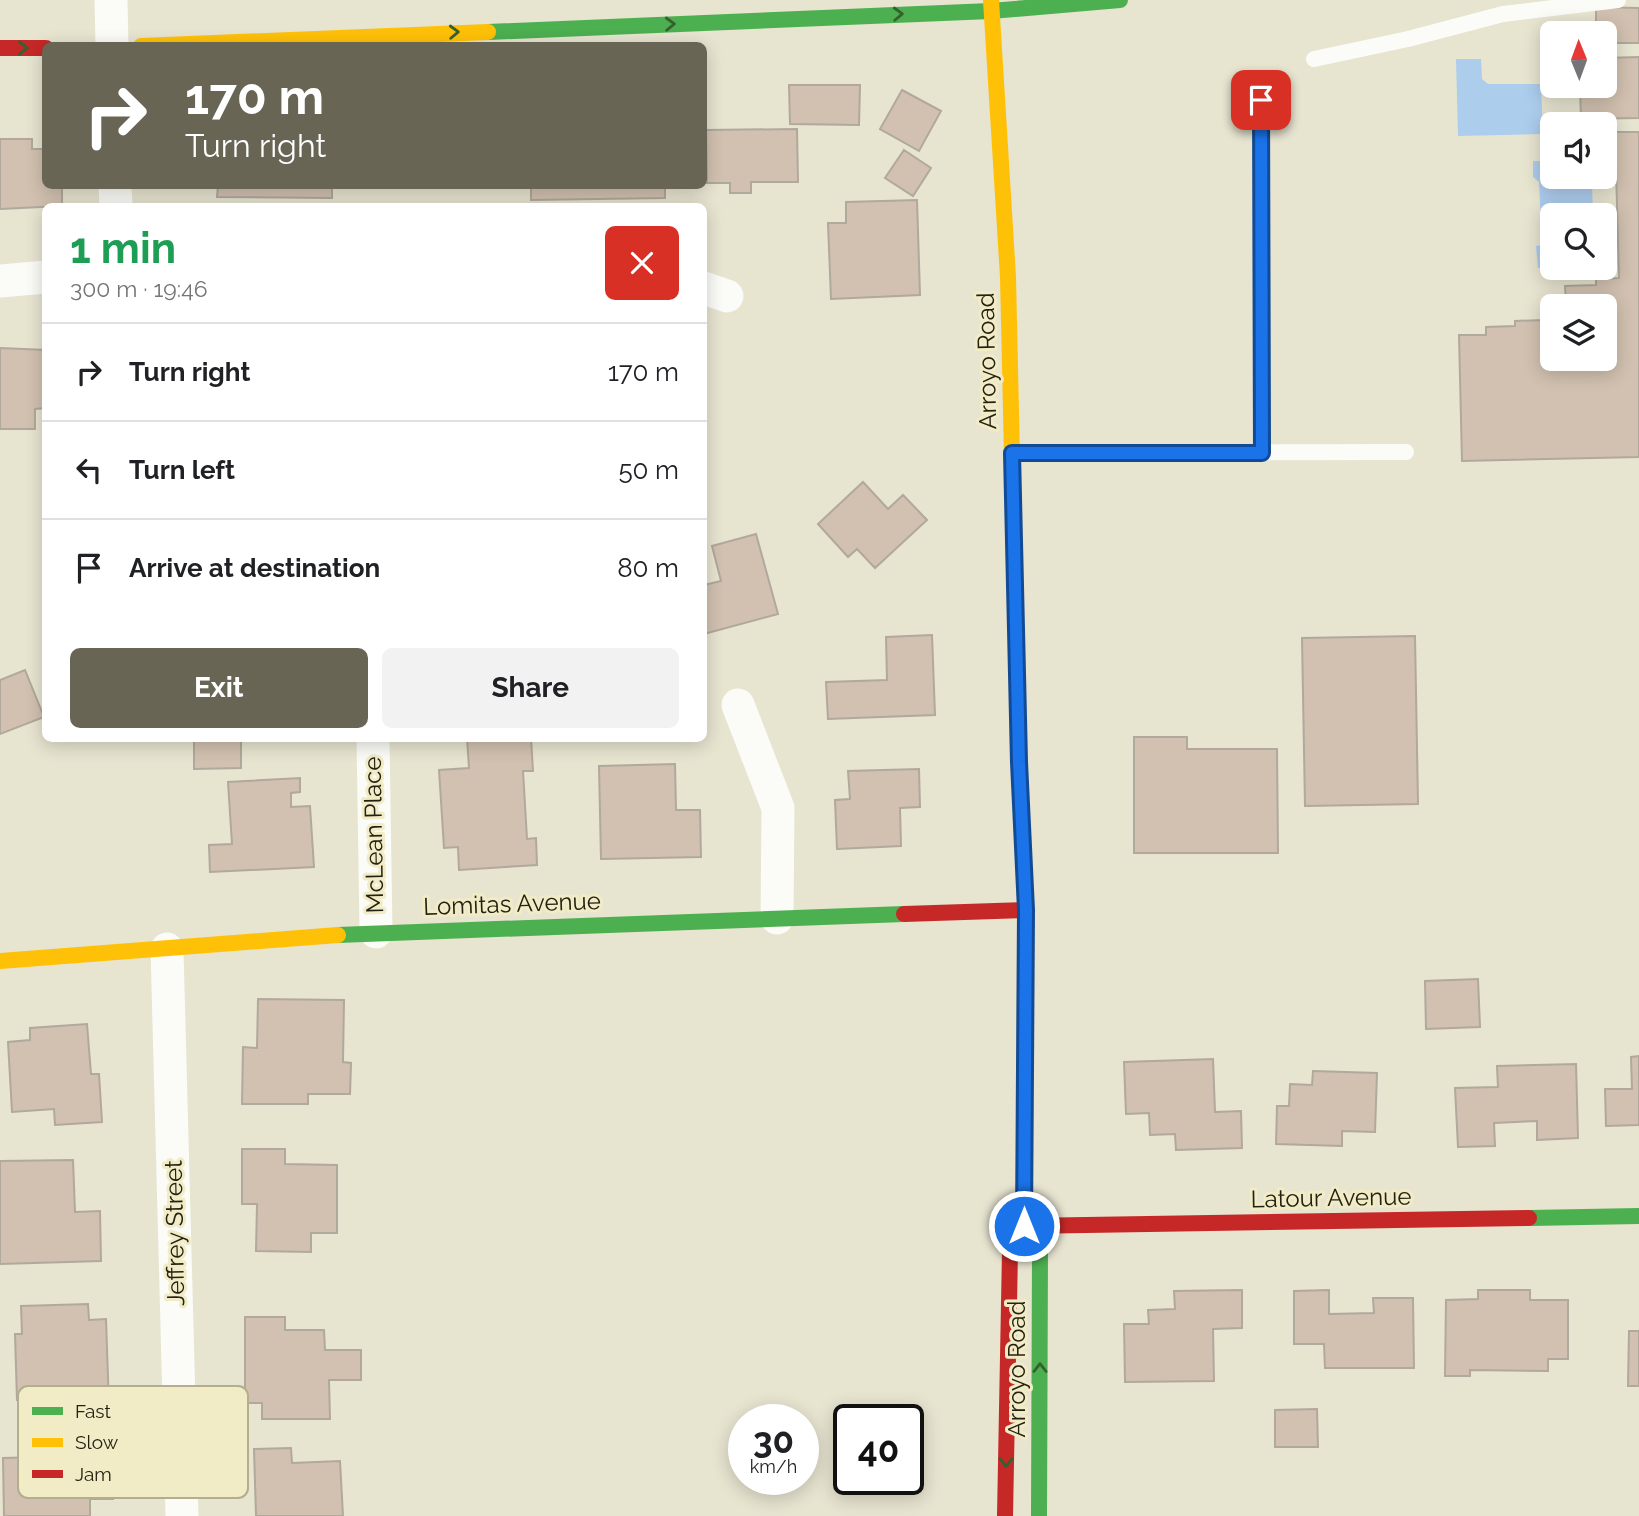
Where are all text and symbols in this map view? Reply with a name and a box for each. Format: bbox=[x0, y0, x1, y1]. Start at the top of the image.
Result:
one-way arrow bbox=[892, 7, 903, 22]
one-way arrow bbox=[665, 16, 676, 31]
north arrow bbox=[1540, 21, 1617, 98]
map controls bbox=[1540, 21, 1617, 371]
one-way arrow bbox=[448, 25, 459, 40]
one-way arrow bbox=[18, 40, 29, 56]
text: 170 m bbox=[185, 68, 324, 125]
icon: right bbox=[70, 70, 161, 161]
pin bbox=[1231, 70, 1291, 130]
icon: arrive bbox=[1242, 81, 1280, 119]
button: sound bbox=[1540, 112, 1617, 189]
text: Turn right bbox=[185, 127, 326, 164]
button: search bbox=[1540, 203, 1617, 280]
text: 1 min bbox=[70, 224, 176, 273]
button: close bbox=[605, 226, 679, 300]
text: 300 m · 19:46 bbox=[70, 275, 208, 302]
street label: Arroyo Road bbox=[971, 292, 1002, 430]
button: layers bbox=[1540, 294, 1617, 371]
icon: right bbox=[70, 353, 108, 391]
text: Turn right bbox=[129, 357, 250, 387]
text: 170 m bbox=[608, 357, 679, 387]
icon: left bbox=[70, 451, 108, 489]
text: Turn left bbox=[129, 455, 235, 485]
text: 50 m bbox=[618, 455, 679, 485]
icon: arrive bbox=[70, 549, 108, 587]
text: Arrive at destination bbox=[129, 553, 380, 583]
text: 80 m bbox=[617, 553, 679, 583]
button: Exit bbox=[70, 648, 368, 728]
button: Share bbox=[382, 648, 679, 728]
street label: McLean Place bbox=[358, 756, 389, 914]
street label: Lomitas Avenue bbox=[423, 886, 601, 921]
street label: Jeffrey Street bbox=[159, 1160, 190, 1306]
street label: Latour Avenue bbox=[1250, 1182, 1412, 1213]
position arrow bbox=[987, 1189, 1061, 1263]
street label: Arroyo Road bbox=[1002, 1300, 1031, 1438]
one-way arrow bbox=[1032, 1362, 1048, 1373]
legend bbox=[18, 1386, 248, 1498]
text: Fast bbox=[75, 1400, 111, 1422]
speed limit sign: 40 bbox=[833, 1404, 924, 1495]
text: 30 bbox=[753, 1420, 794, 1461]
text: Slow bbox=[75, 1431, 119, 1453]
text: km/h bbox=[750, 1456, 797, 1477]
one-way arrow bbox=[998, 1457, 1014, 1468]
text: Jam bbox=[75, 1463, 112, 1485]

